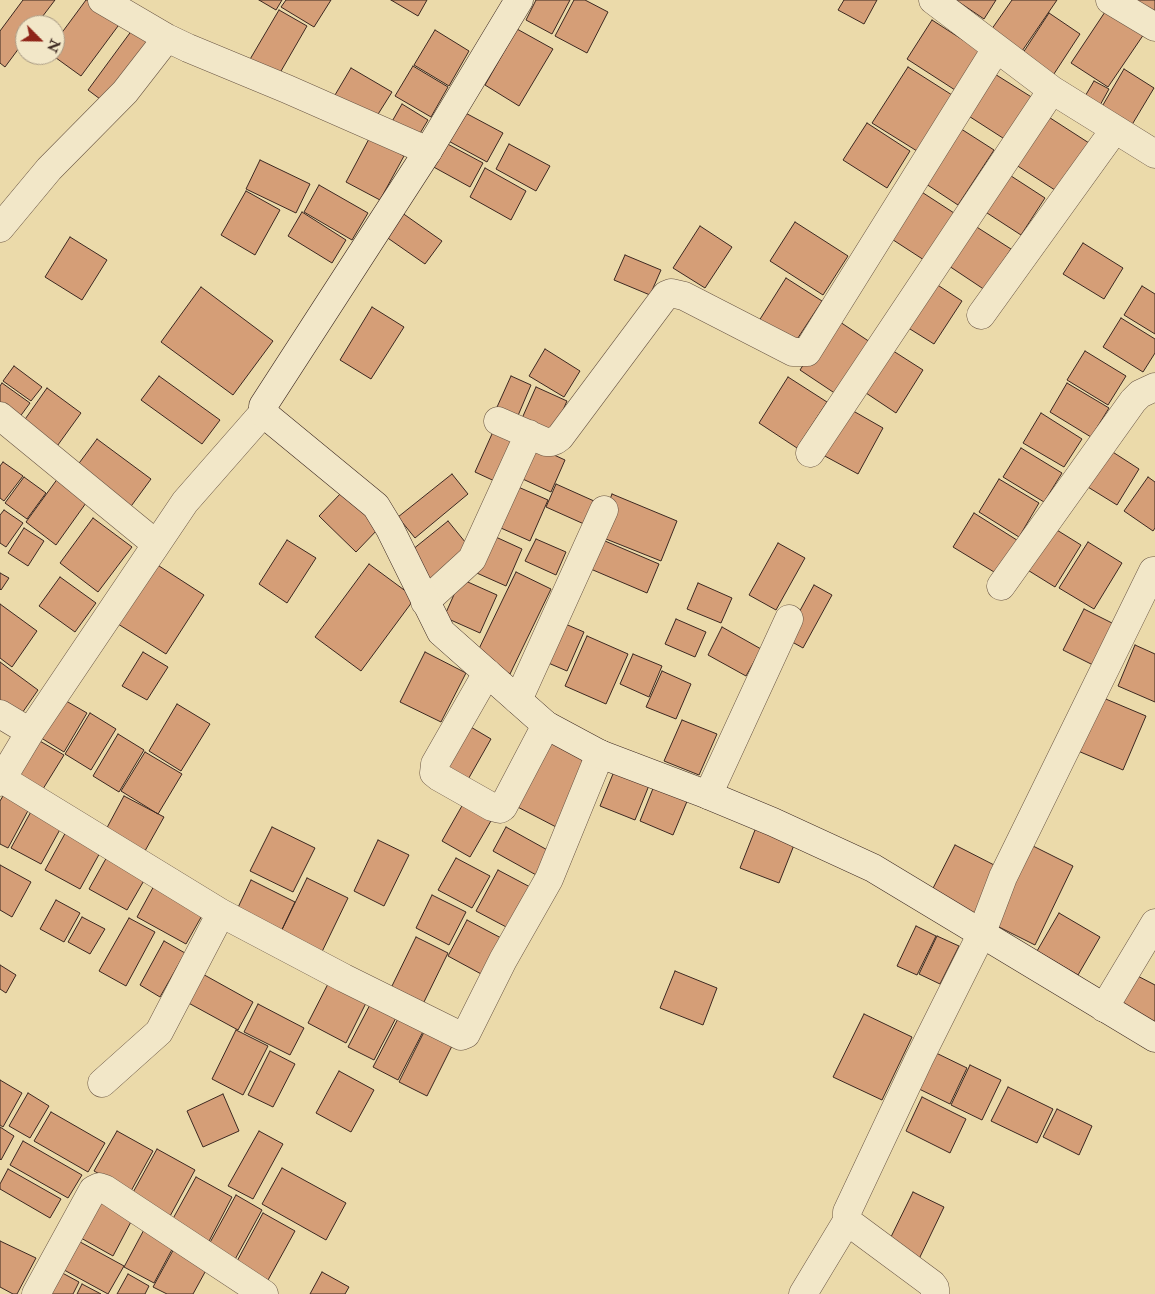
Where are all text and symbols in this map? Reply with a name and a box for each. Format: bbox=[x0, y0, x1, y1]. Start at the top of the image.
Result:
north arrow bbox=[15, 15, 65, 65]
text: N bbox=[43, 37, 64, 55]

